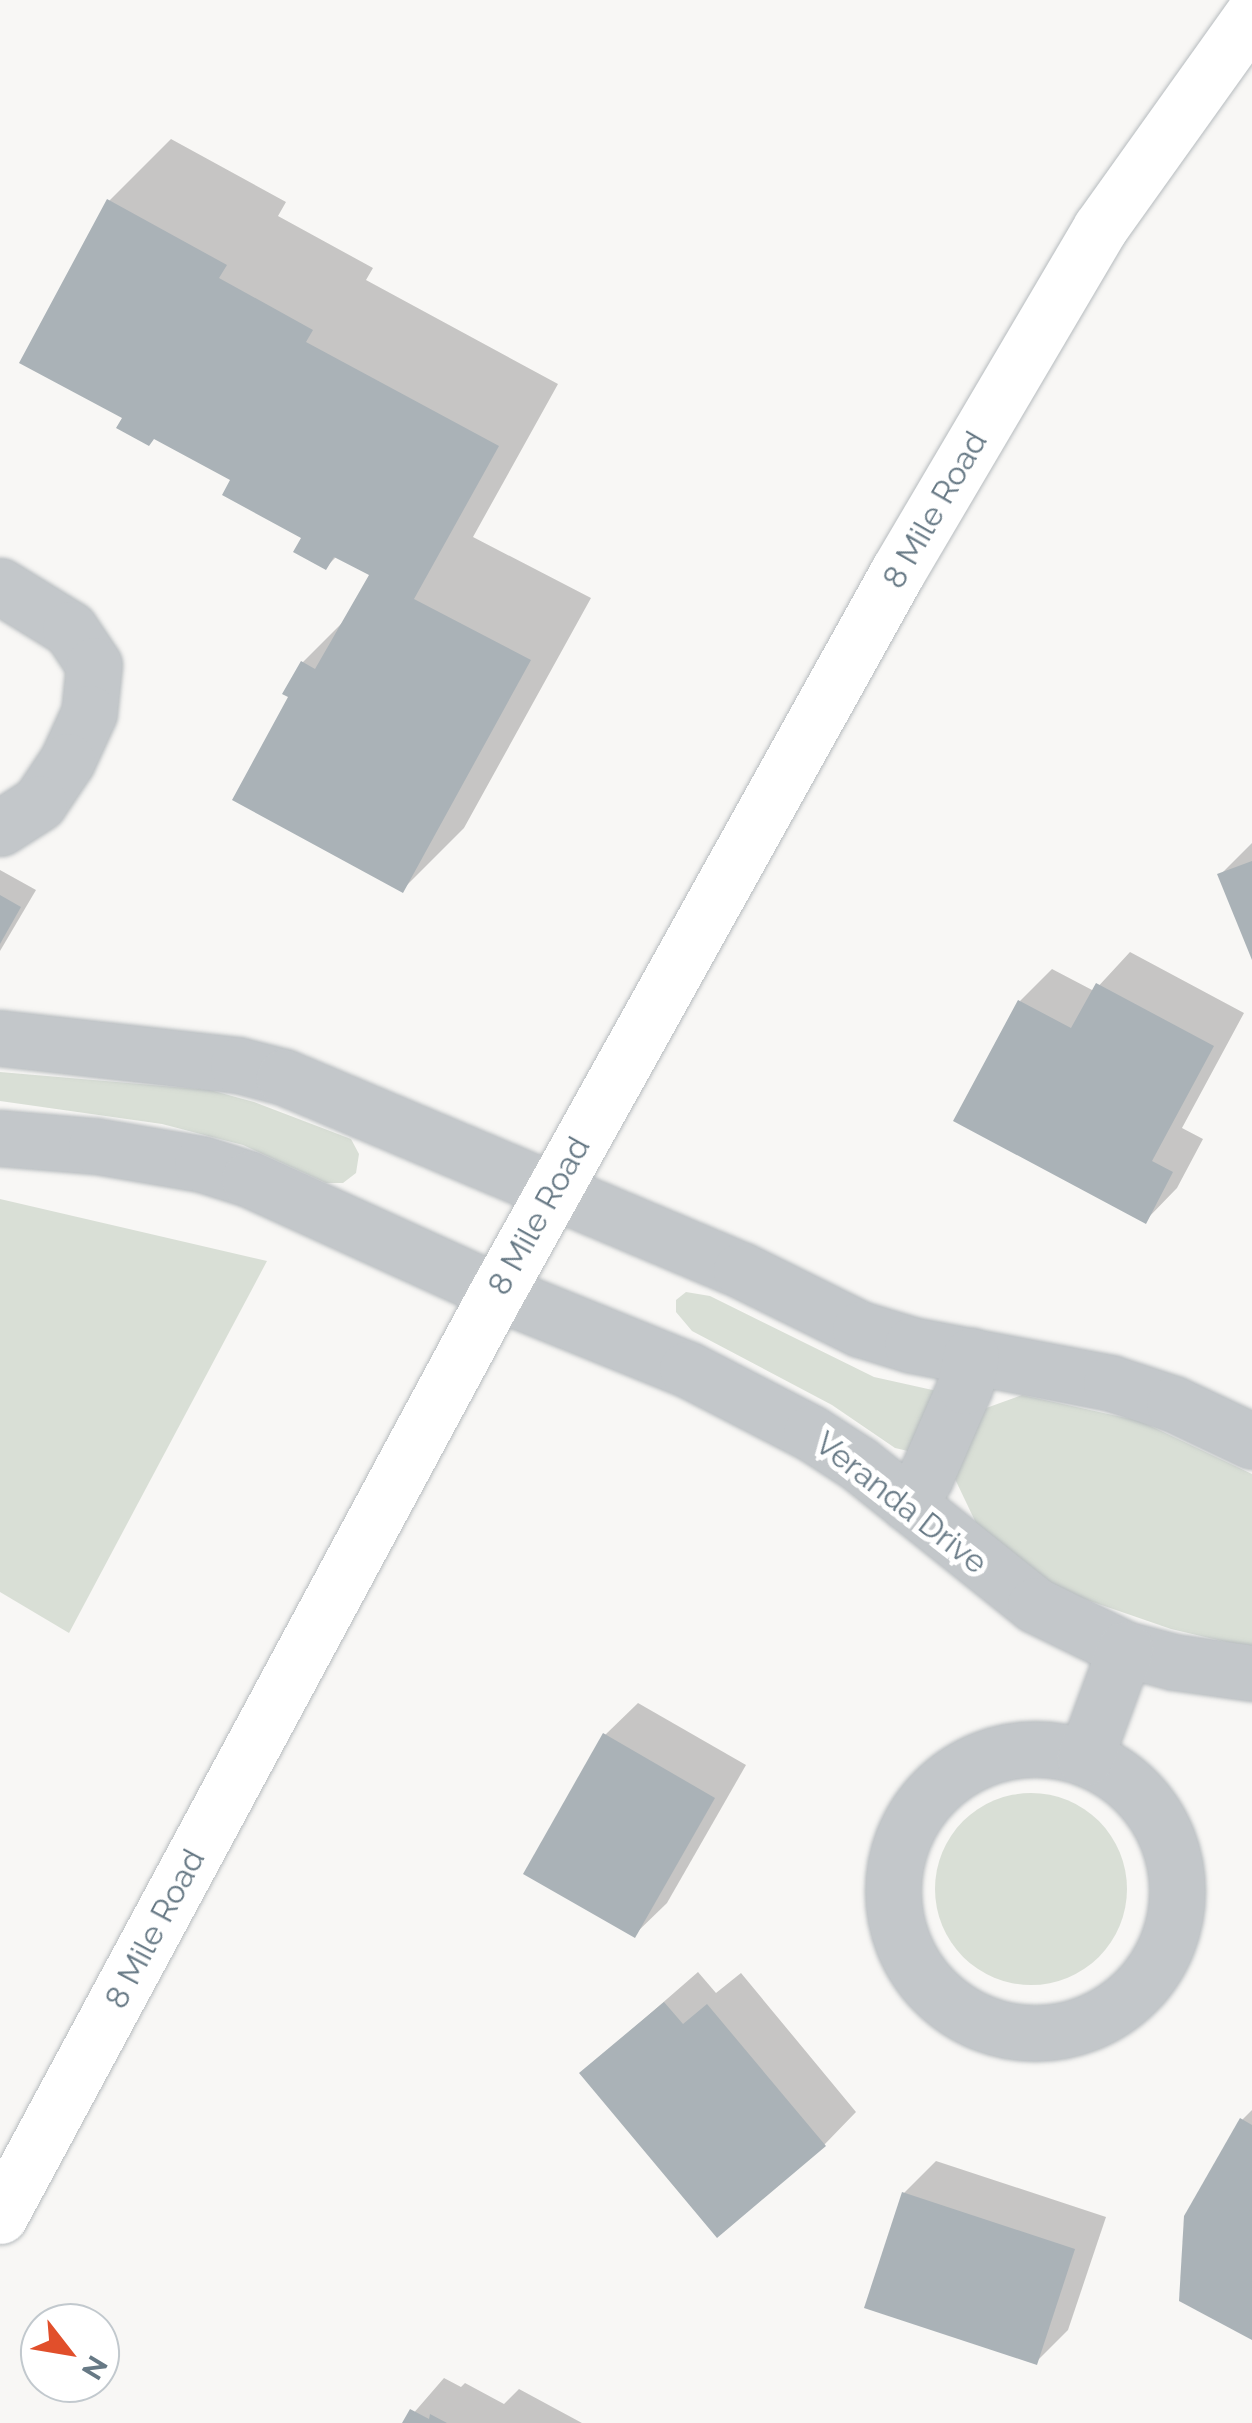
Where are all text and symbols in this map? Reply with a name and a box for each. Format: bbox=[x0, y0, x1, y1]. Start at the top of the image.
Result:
street label: 8 Mile Road bbox=[875, 425, 995, 595]
street label: 8 Mile Road bbox=[480, 1130, 598, 1302]
street label: Veranda Drive bbox=[807, 1424, 995, 1582]
street label: 8 Mile Road bbox=[97, 1843, 213, 2015]
north arrow bbox=[20, 2303, 120, 2403]
text: N bbox=[75, 2350, 114, 2385]

